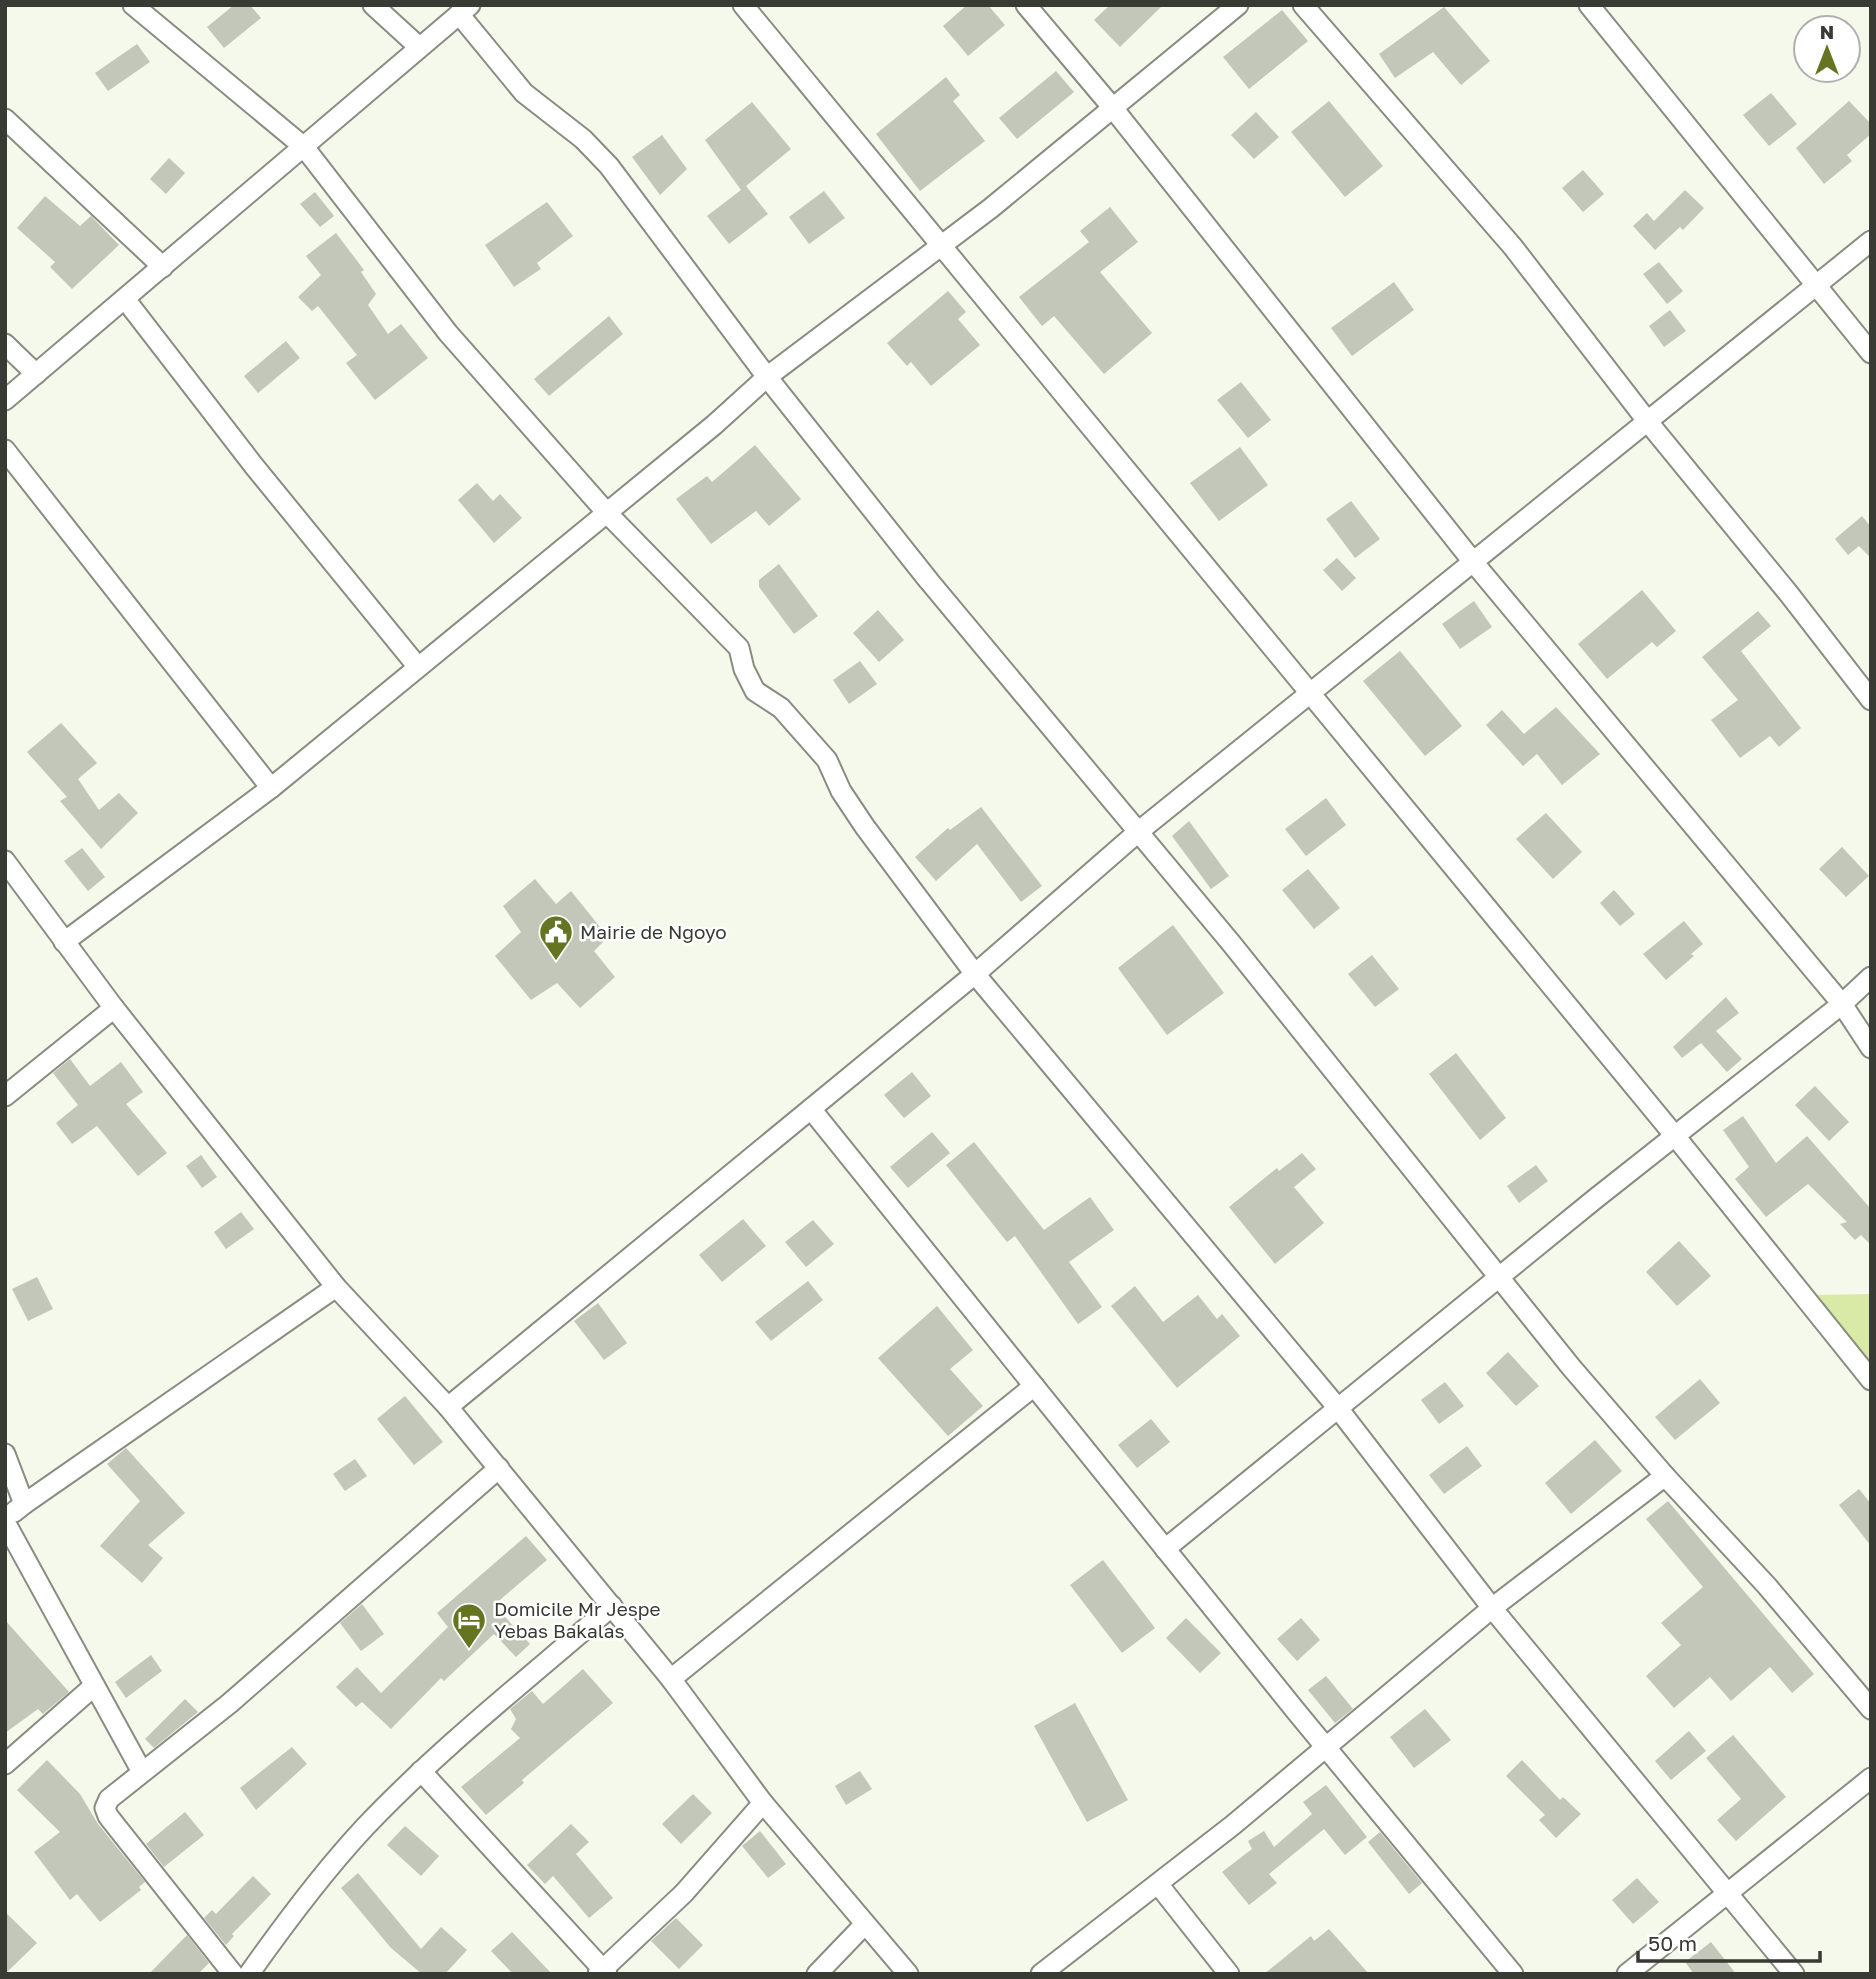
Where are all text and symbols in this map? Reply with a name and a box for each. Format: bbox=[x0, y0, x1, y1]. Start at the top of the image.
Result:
north arrow bbox=[1792, 14, 1862, 84]
text: N bbox=[1820, 20, 1834, 43]
public building icon: Mairie de Ngoyo bbox=[537, 913, 575, 962]
place label: Mairie de Ngoyo bbox=[580, 920, 727, 943]
place label: Domicile Mr Jespe Yebas Bakalas bbox=[494, 1597, 661, 1642]
hotel icon: Domicile Mr Jespe Yebas Bakalas bbox=[450, 1601, 488, 1650]
scale bar bbox=[1638, 1920, 1820, 1964]
text: 50 m bbox=[1648, 1930, 1697, 1956]

